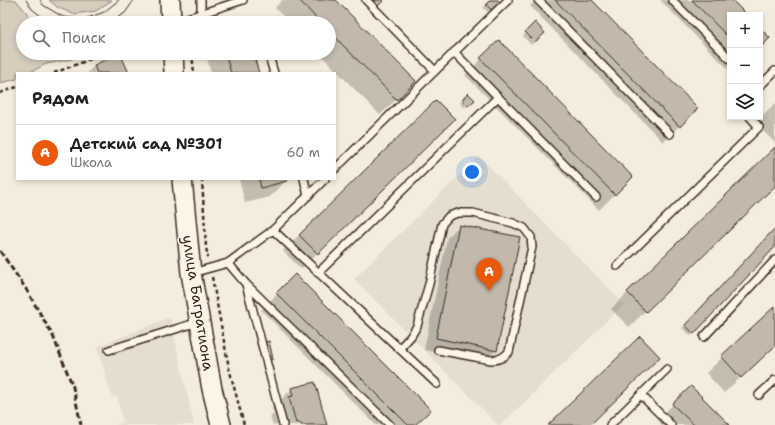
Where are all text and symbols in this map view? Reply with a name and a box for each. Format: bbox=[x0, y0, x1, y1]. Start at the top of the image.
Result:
map controls bbox=[727, 12, 763, 120]
button: + bbox=[727, 12, 763, 48]
search box bbox=[16, 16, 336, 60]
icon: search bbox=[30, 27, 52, 49]
text: Поиск bbox=[62, 28, 106, 48]
button: − bbox=[727, 48, 763, 84]
button: layers bbox=[727, 84, 763, 120]
text: Рядом bbox=[32, 87, 89, 109]
text: Детский сад №301 bbox=[70, 134, 222, 154]
text: A bbox=[40, 144, 50, 161]
text: 60 m bbox=[287, 144, 320, 161]
text: Школа bbox=[70, 154, 112, 171]
your location bbox=[462, 162, 482, 182]
street label: улица Багратиона bbox=[177, 234, 219, 373]
pin: A bbox=[476, 258, 502, 291]

